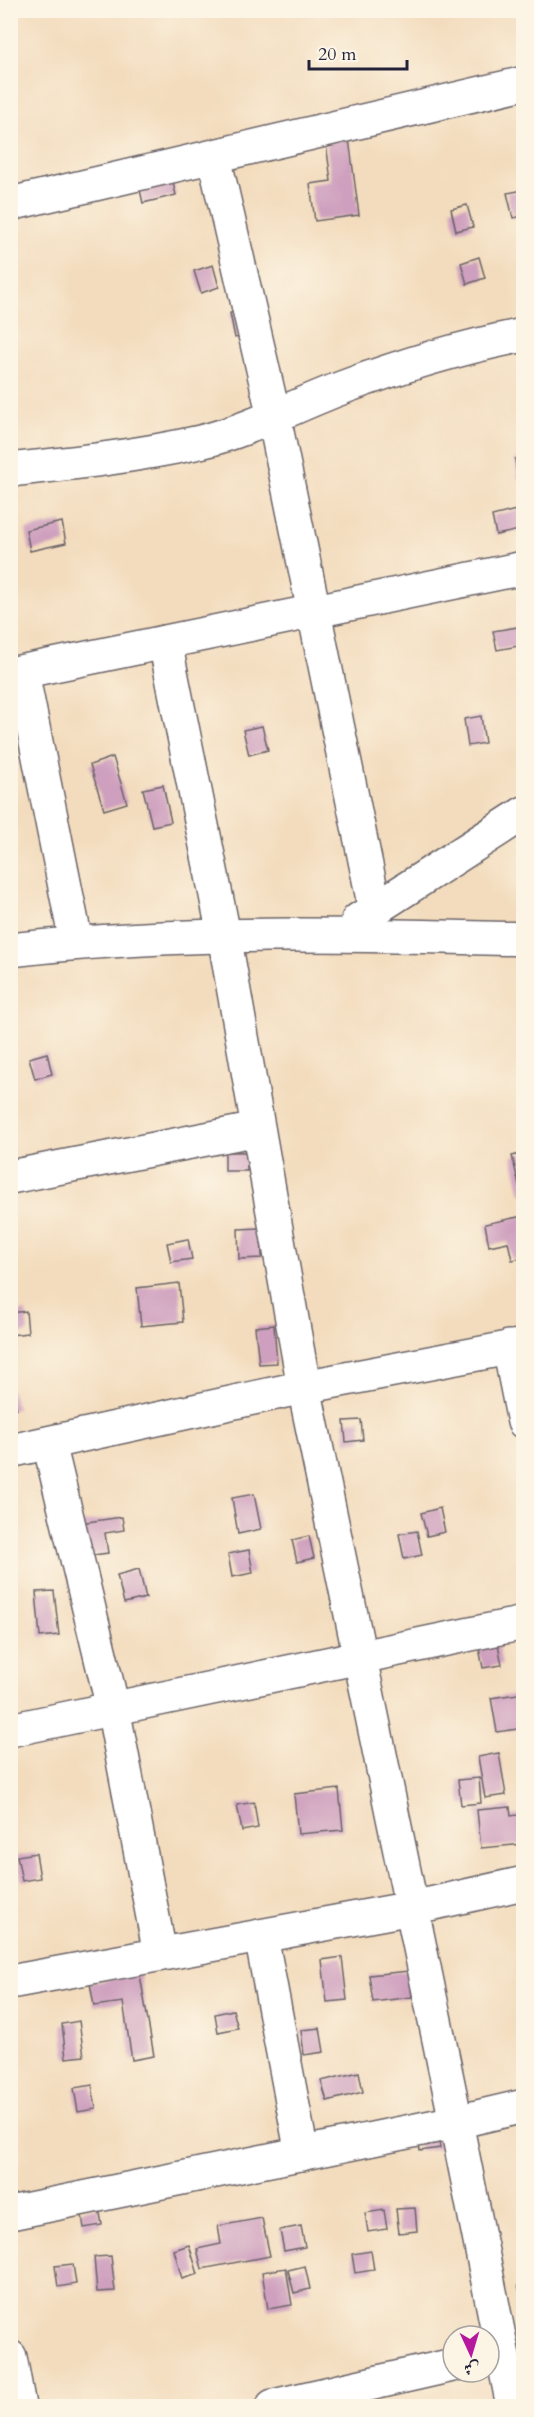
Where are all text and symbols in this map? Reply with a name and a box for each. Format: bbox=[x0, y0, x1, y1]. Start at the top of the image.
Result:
scale bar bbox=[309, 33, 406, 71]
text: 20 m bbox=[318, 42, 357, 67]
north arrow bbox=[441, 2324, 501, 2384]
text: ش bbox=[463, 2356, 481, 2379]

